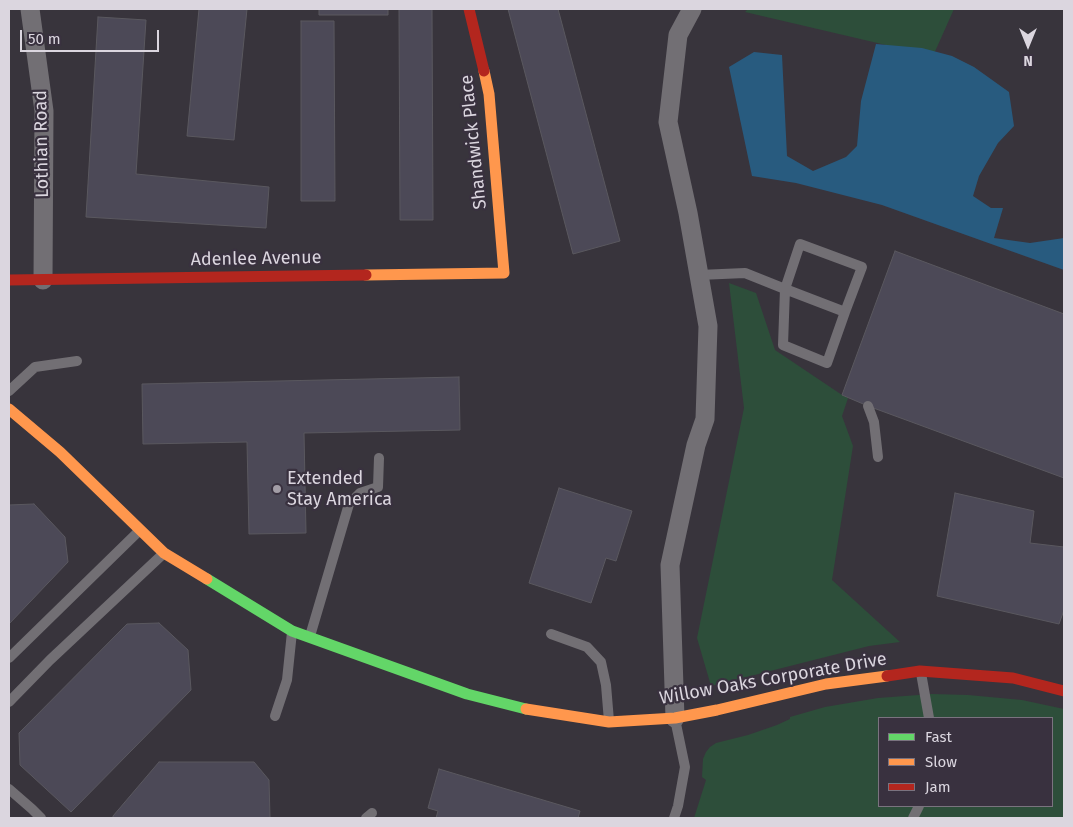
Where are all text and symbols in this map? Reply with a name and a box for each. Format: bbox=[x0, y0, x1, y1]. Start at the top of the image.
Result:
scale bar bbox=[22, 20, 161, 52]
north arrow bbox=[1003, 20, 1053, 70]
text: 50 m bbox=[28, 30, 61, 48]
text: N bbox=[1023, 52, 1033, 69]
street label: Shandwick Place bbox=[456, 74, 492, 210]
street label: Lothian Road bbox=[30, 90, 54, 198]
street label: Adenlee Avenue bbox=[190, 247, 322, 271]
place label: Extended Stay America bbox=[287, 468, 392, 510]
marker: Extended Stay America bbox=[271, 483, 283, 495]
street label: Willow Oaks Corporate Drive bbox=[658, 648, 888, 710]
legend bbox=[878, 717, 1053, 807]
text: Fast bbox=[925, 728, 952, 746]
text: Slow bbox=[925, 753, 957, 771]
text: Jam bbox=[925, 778, 951, 796]

